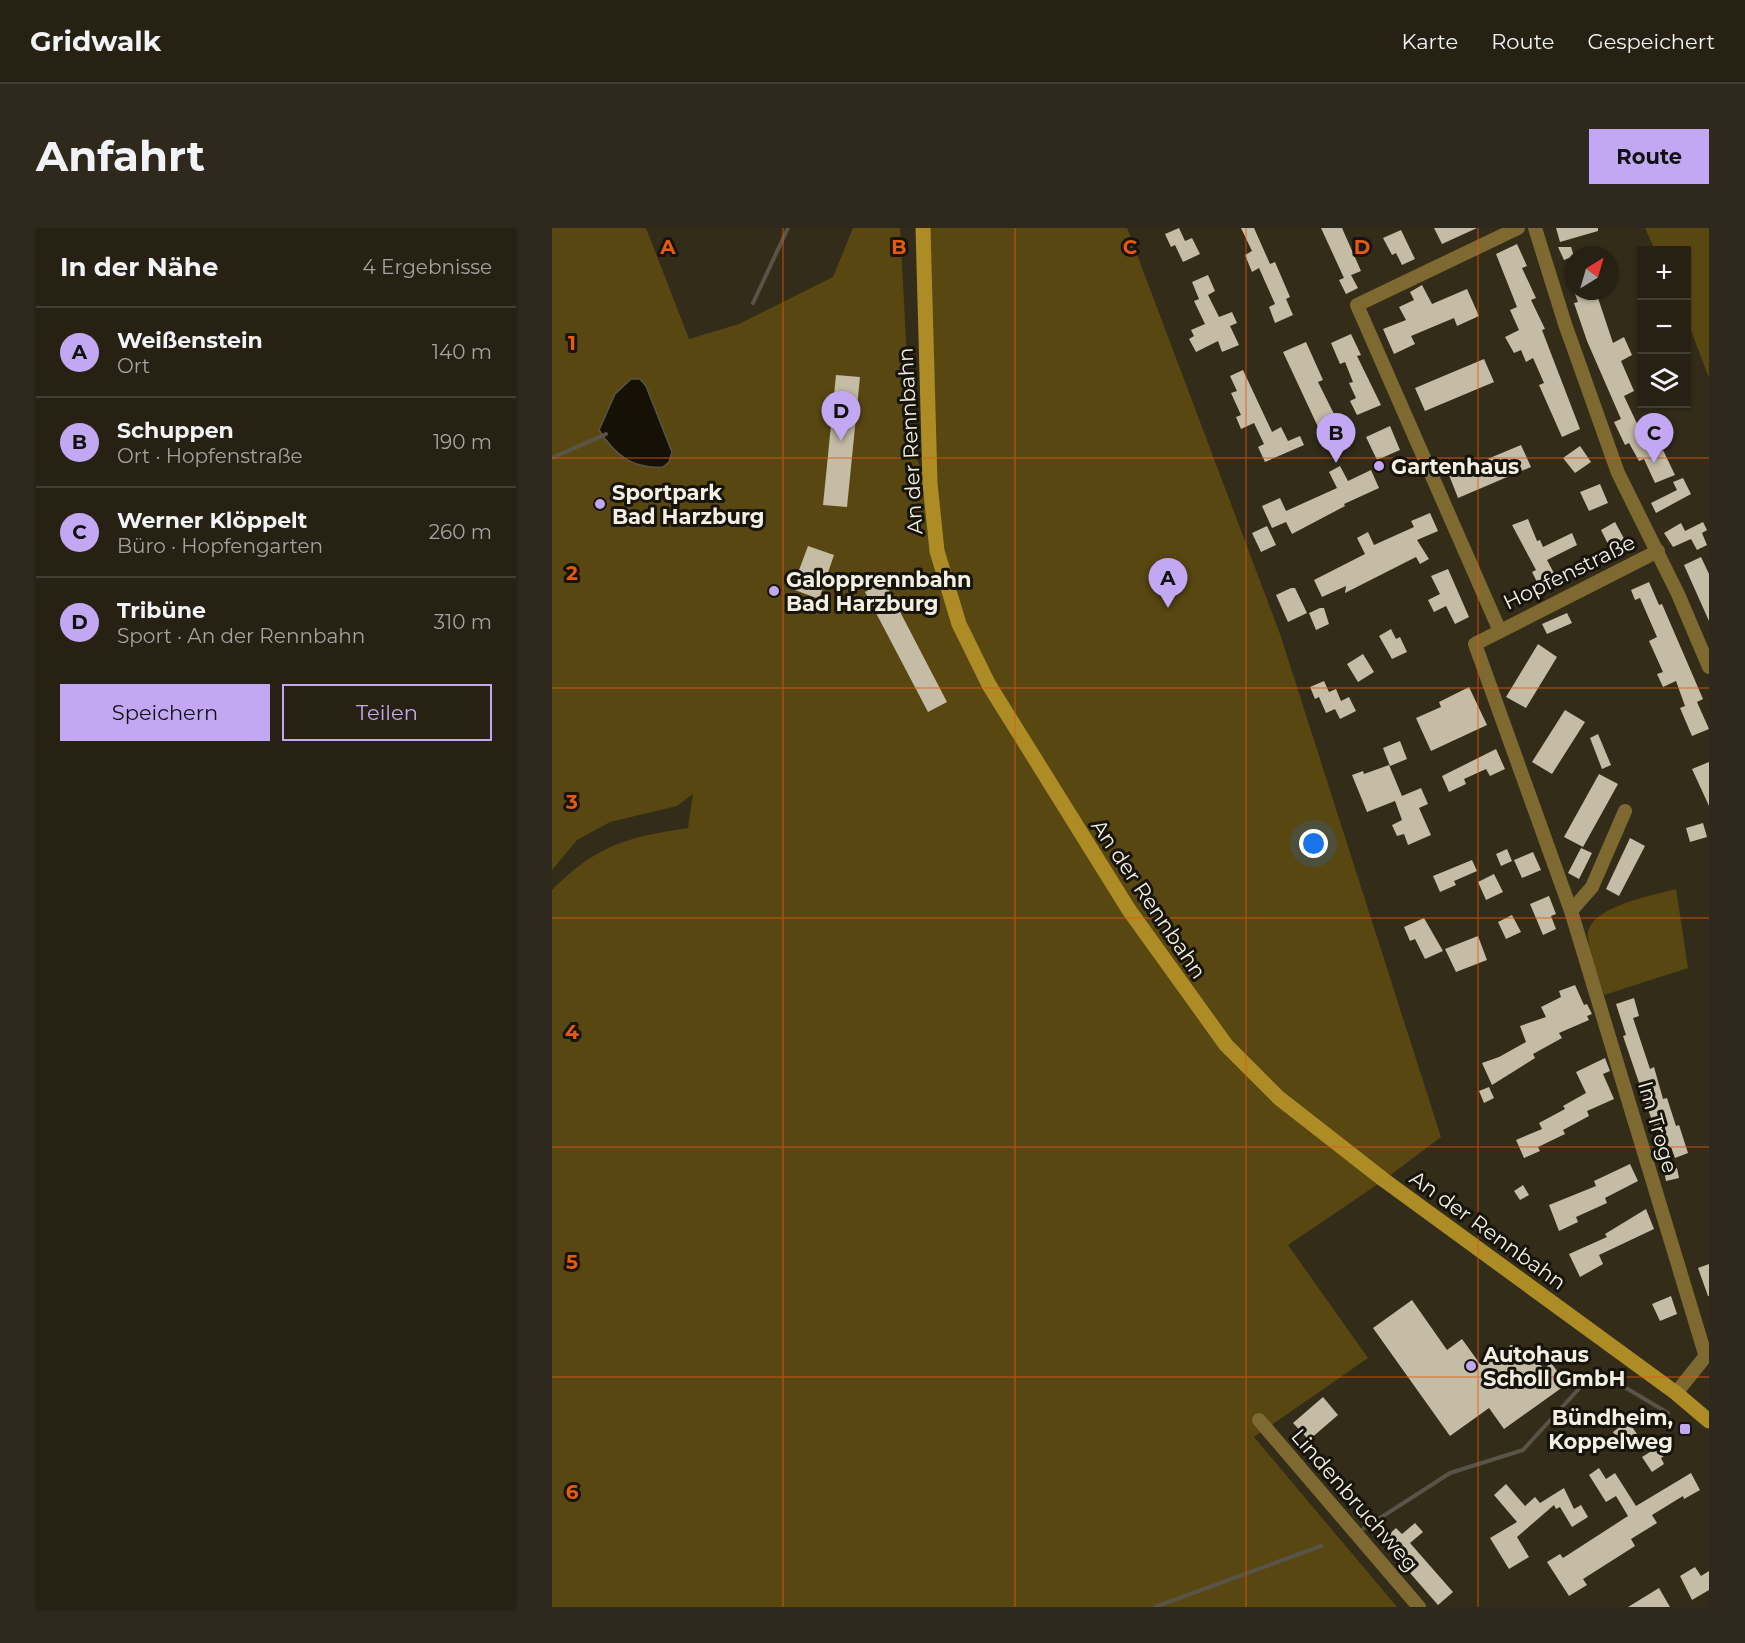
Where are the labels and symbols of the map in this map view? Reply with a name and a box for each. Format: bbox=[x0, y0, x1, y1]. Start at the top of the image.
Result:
text: A bbox=[659, 235, 676, 259]
text: B bbox=[891, 235, 907, 259]
text: C bbox=[1123, 235, 1138, 259]
text: D bbox=[1354, 235, 1370, 259]
north arrow bbox=[1565, 246, 1619, 300]
text: 1 bbox=[568, 331, 576, 355]
street label: An der Rennbahn bbox=[893, 347, 927, 535]
pin: D bbox=[822, 392, 860, 441]
pin: B bbox=[1316, 414, 1356, 463]
pin: C bbox=[1634, 414, 1674, 463]
place label: Gartenhaus bbox=[1391, 454, 1519, 479]
marker: Gartenhaus bbox=[1372, 459, 1386, 473]
place label: Sportpark Bad Harzburg bbox=[612, 480, 764, 529]
marker: Sportpark Bad Harzburg bbox=[593, 497, 607, 511]
street label: Hopfenstraße bbox=[1499, 529, 1639, 615]
pin: A bbox=[1148, 558, 1188, 608]
text: 2 bbox=[566, 561, 578, 585]
place label: Galopprennbahn Bad Harzburg bbox=[786, 567, 972, 616]
marker: Galopprennbahn Bad Harzburg bbox=[767, 584, 781, 598]
text: 3 bbox=[565, 790, 578, 814]
street label: An der Rennbahn bbox=[1086, 815, 1212, 983]
your location bbox=[1299, 829, 1328, 858]
text: 4 bbox=[565, 1020, 579, 1044]
street label: Im Troge bbox=[1633, 1078, 1683, 1176]
street label: An der Rennbahn bbox=[1405, 1165, 1571, 1295]
text: 5 bbox=[566, 1250, 578, 1274]
place label: Autohaus Scholl GmbH bbox=[1482, 1342, 1625, 1391]
marker: Autohaus Scholl GmbH bbox=[1464, 1359, 1478, 1373]
place label: Bündheim, Koppelweg bbox=[1548, 1405, 1673, 1454]
marker: Bündheim, Koppelweg bbox=[1678, 1422, 1692, 1436]
street label: Lindenbruchweg bbox=[1286, 1424, 1424, 1576]
text: 6 bbox=[566, 1480, 579, 1504]

